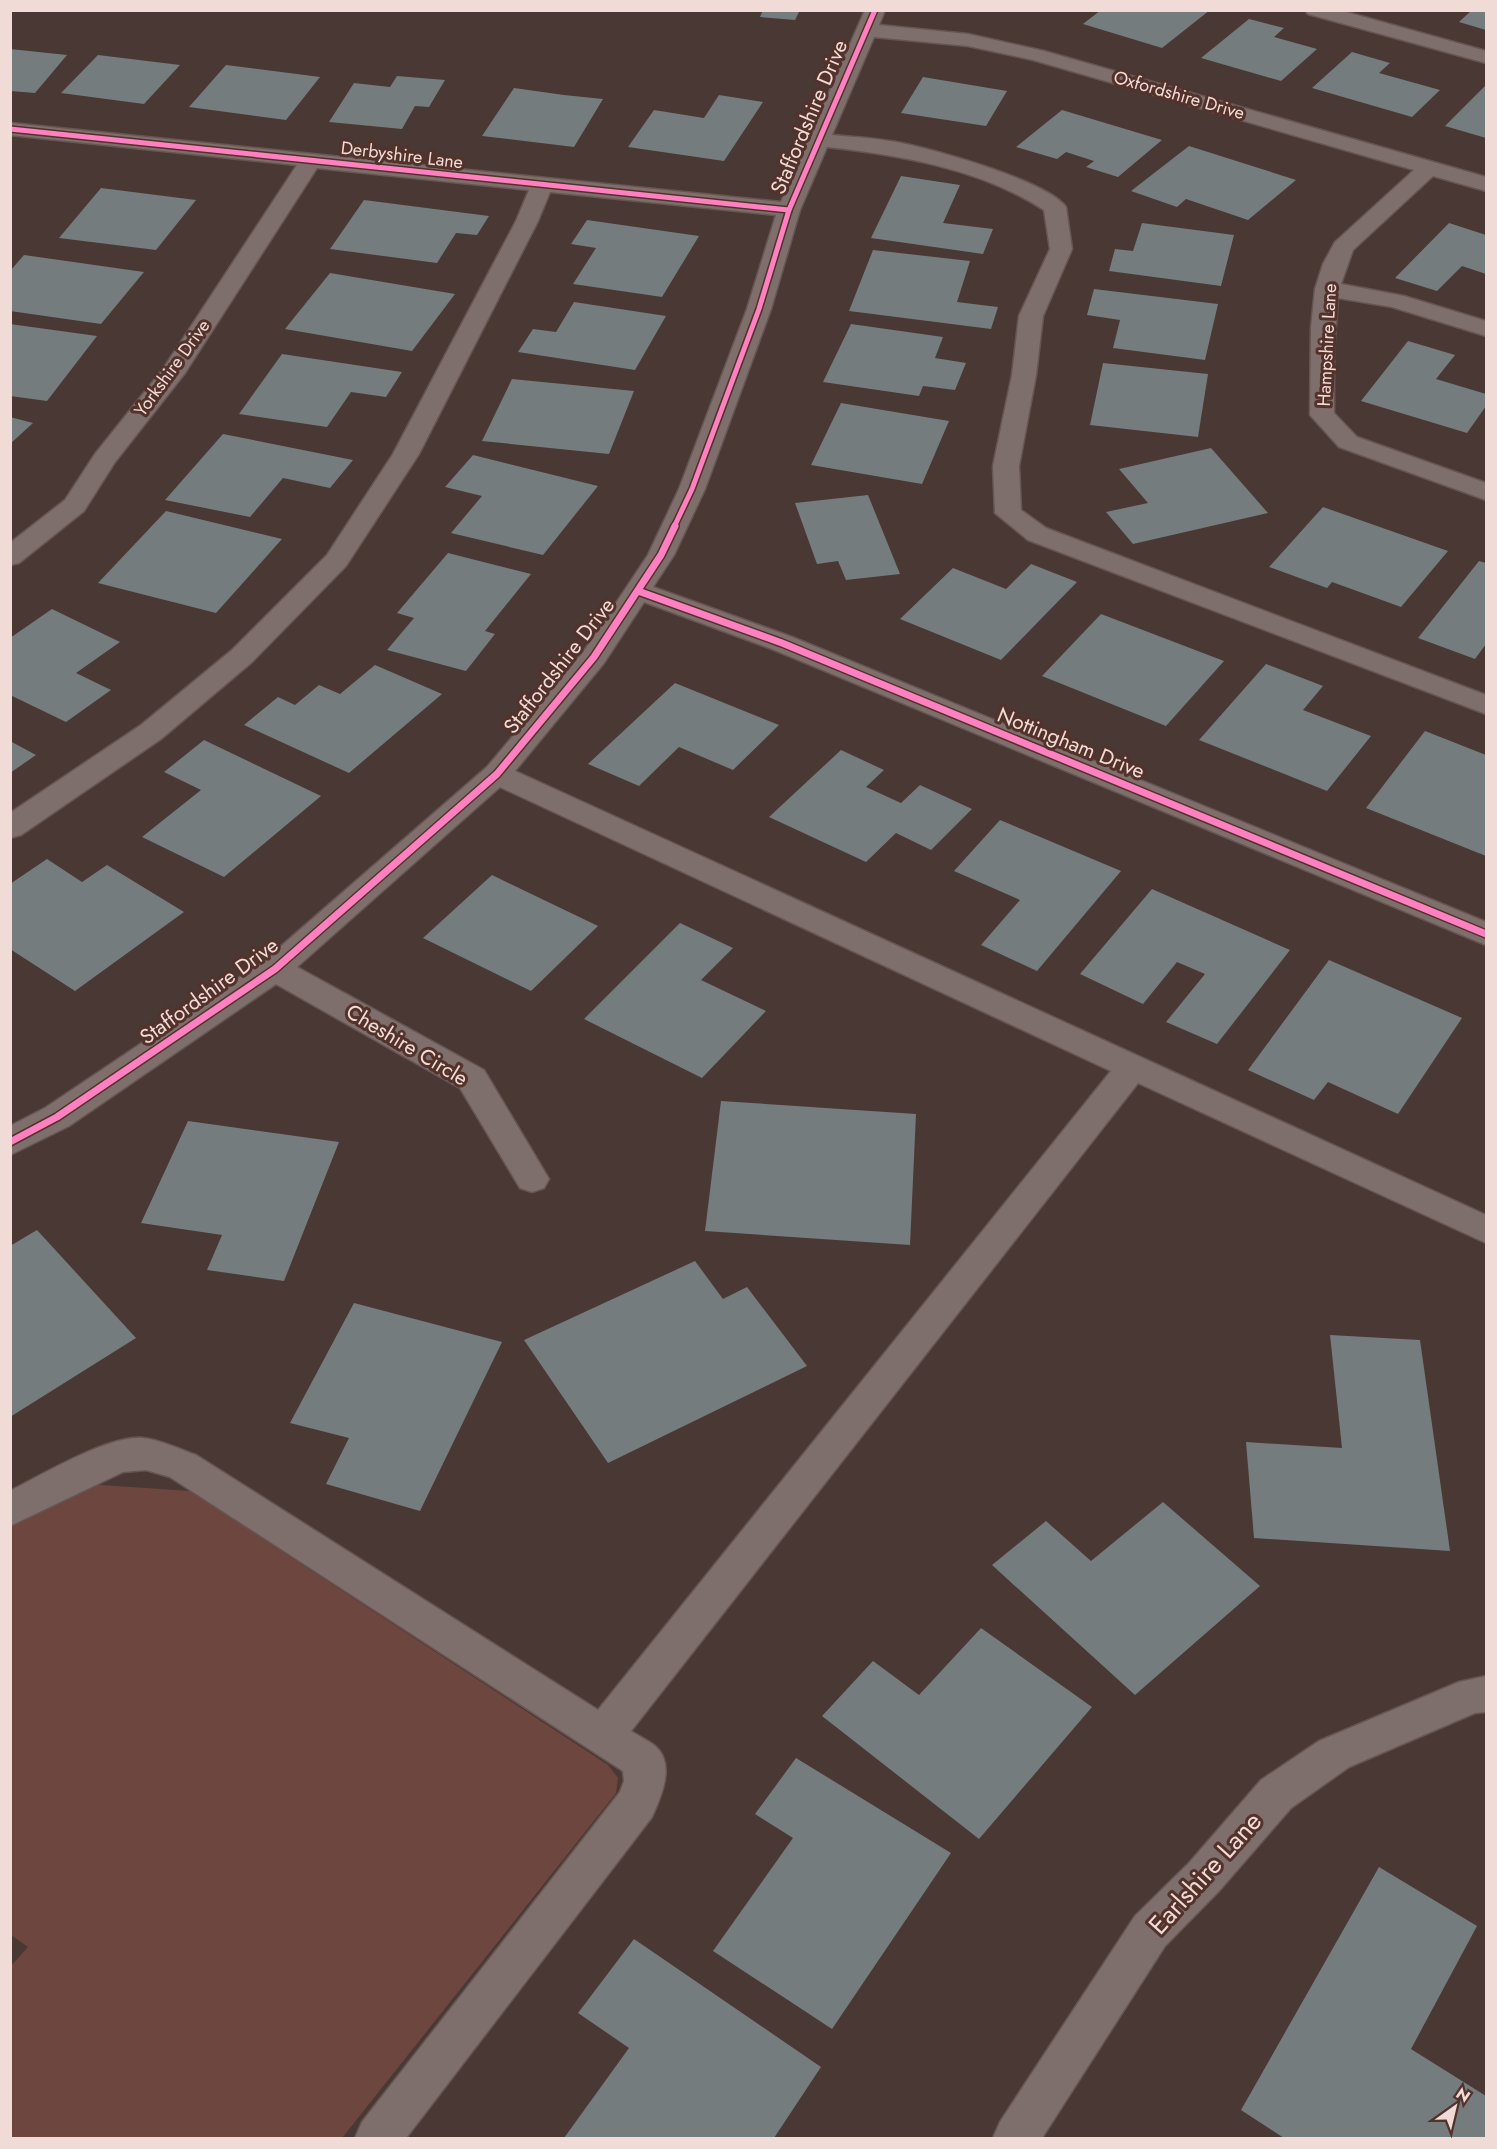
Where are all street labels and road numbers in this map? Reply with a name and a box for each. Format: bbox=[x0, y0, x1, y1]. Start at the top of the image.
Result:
street label: Staffordshire Drive bbox=[763, 35, 855, 199]
street label: Oxfordshire Drive bbox=[1110, 64, 1248, 126]
street label: Derbyshire Lane bbox=[339, 135, 465, 175]
street label: Hampshire Lane bbox=[1311, 283, 1343, 407]
street label: Yorkshire Drive bbox=[128, 314, 216, 422]
street label: Staffordshire Drive bbox=[496, 592, 622, 740]
street label: Nottingham Drive bbox=[993, 700, 1149, 786]
street label: Staffordshire Drive bbox=[133, 930, 285, 1052]
street label: Cheshire Circle bbox=[340, 997, 474, 1093]
street label: Earlshire Lane bbox=[1140, 1803, 1270, 1943]

